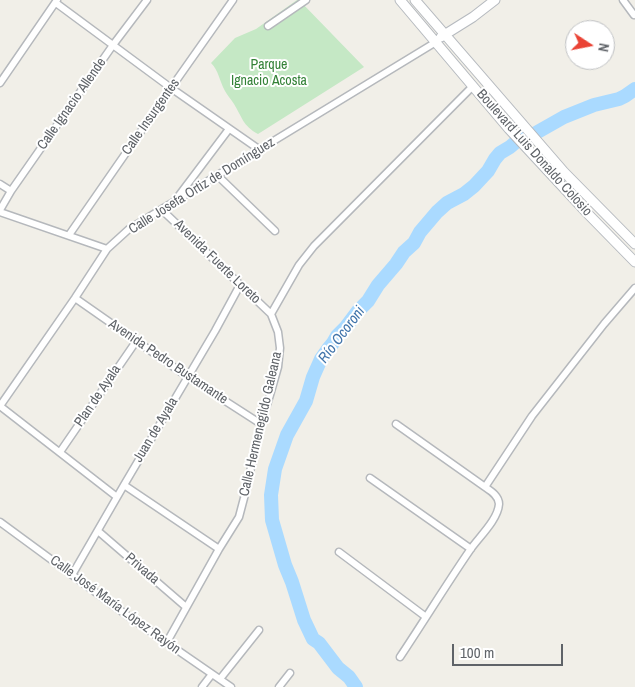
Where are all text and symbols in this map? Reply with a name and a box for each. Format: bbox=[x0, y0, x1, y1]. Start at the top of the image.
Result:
north arrow bbox=[565, 20, 615, 70]
text: N bbox=[594, 42, 613, 53]
street label: Calle Ignacio Allende bbox=[34, 55, 110, 153]
park label: Parque Ignacio Acosta bbox=[231, 57, 307, 90]
street label: Calle Insurgentes bbox=[118, 76, 184, 158]
street label: Boulevard Luis Donaldo Colosio bbox=[473, 86, 595, 220]
street label: Calle Josefa Ortiz de Domínguez bbox=[126, 134, 278, 238]
street label: Avenida Fuerte Loreto bbox=[170, 216, 264, 308]
water label: Río Ocoroni bbox=[315, 303, 369, 367]
street label: Avenida Pedro Bustamante bbox=[105, 316, 231, 408]
street label: Calle Hermenegildo Galeana bbox=[236, 350, 286, 498]
street label: Plan de Ayala bbox=[71, 362, 125, 430]
street label: Juan de Ayala bbox=[130, 395, 182, 465]
street label: Privada bbox=[122, 550, 162, 588]
street label: Calle José María López Rayón bbox=[47, 552, 183, 658]
scale bar bbox=[455, 634, 566, 666]
text: 100 m bbox=[460, 642, 494, 663]

